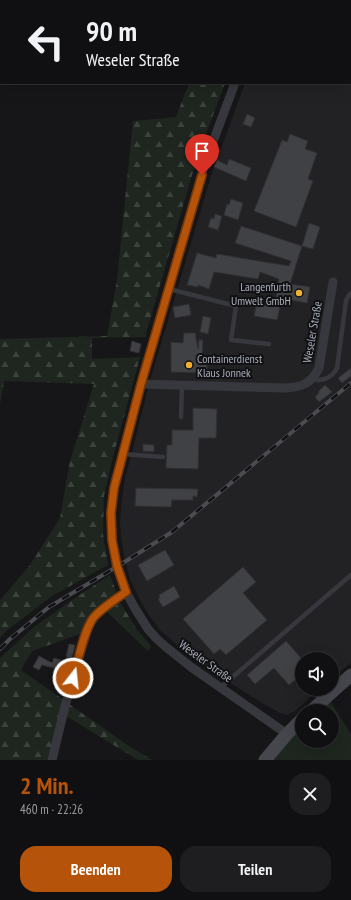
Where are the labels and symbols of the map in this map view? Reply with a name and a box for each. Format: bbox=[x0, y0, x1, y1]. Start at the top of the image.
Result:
pin bbox=[185, 134, 219, 175]
place label: Langenfurth Umwelt GmbH bbox=[231, 279, 291, 308]
marker: Langenfurth Umwelt GmbH bbox=[294, 288, 304, 298]
street label: Weseler Straße bbox=[299, 300, 325, 364]
place label: Containerdienst Klaus Jonnek bbox=[197, 351, 263, 380]
marker: Containerdienst Klaus Jonnek bbox=[184, 360, 194, 370]
street label: Weseler Straße bbox=[176, 637, 236, 685]
position arrow bbox=[52, 657, 94, 699]

